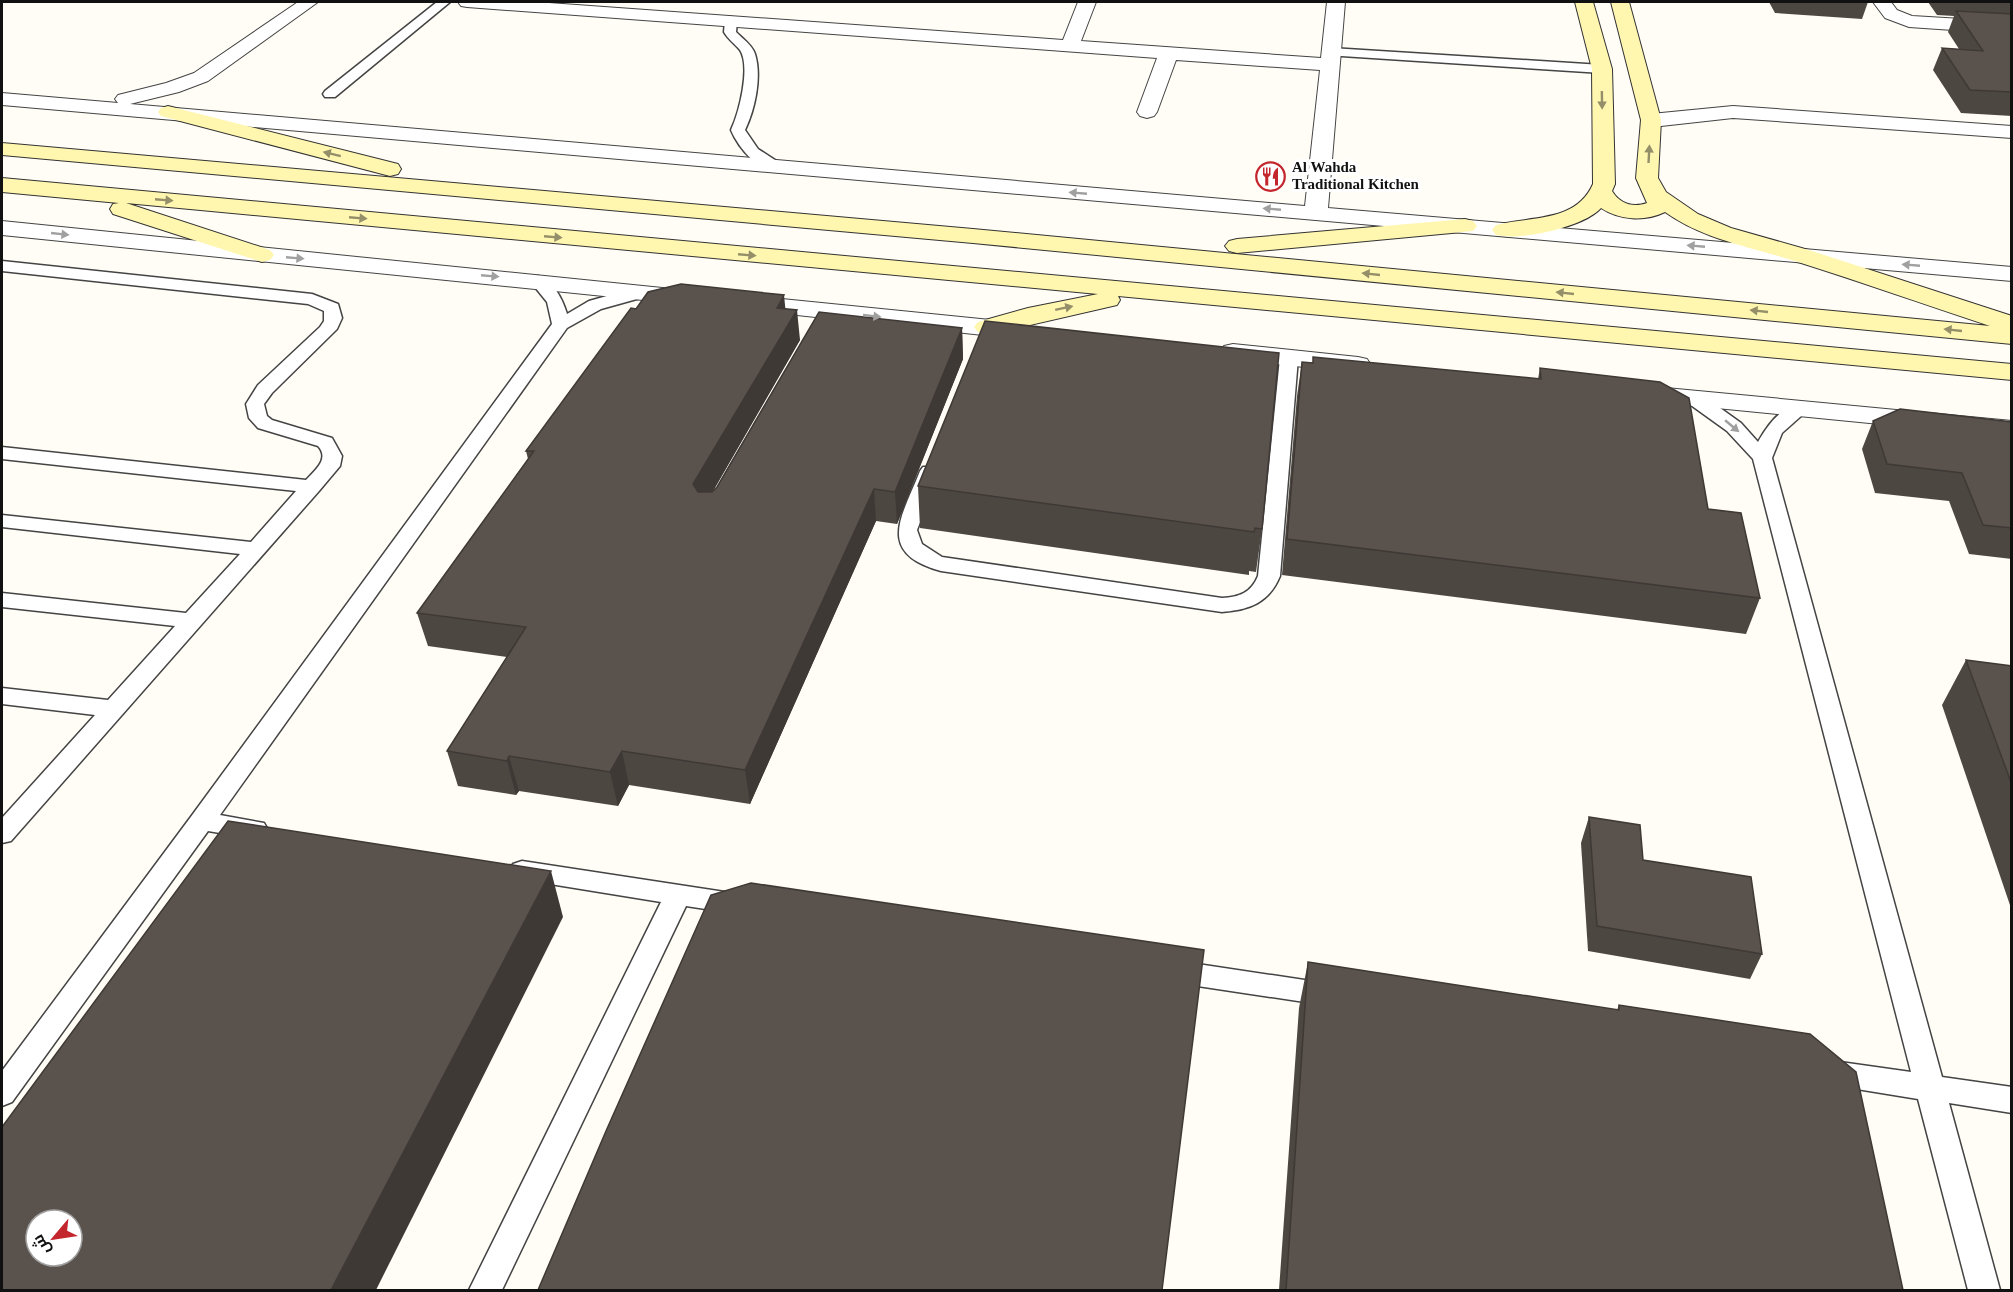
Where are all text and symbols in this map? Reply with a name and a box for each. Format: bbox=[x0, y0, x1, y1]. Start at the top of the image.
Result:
one-way arrow bbox=[1597, 90, 1607, 109]
one-way arrow bbox=[1644, 144, 1653, 163]
one-way arrow bbox=[323, 149, 341, 158]
place label: Al Wahda Traditional Kitchen bbox=[1292, 159, 1419, 192]
restaurant icon: Al Wahda Traditional Kitchen bbox=[1255, 160, 1287, 192]
one-way arrow bbox=[1068, 188, 1087, 198]
one-way arrow bbox=[155, 195, 174, 205]
one-way arrow bbox=[1262, 205, 1281, 214]
one-way arrow bbox=[349, 213, 368, 223]
one-way arrow bbox=[50, 229, 69, 239]
one-way arrow bbox=[543, 232, 562, 242]
one-way arrow bbox=[1687, 241, 1706, 251]
one-way arrow bbox=[737, 250, 756, 260]
one-way arrow bbox=[286, 253, 305, 263]
one-way arrow bbox=[1902, 260, 1921, 270]
one-way arrow bbox=[1361, 269, 1380, 279]
one-way arrow bbox=[480, 271, 499, 281]
one-way arrow bbox=[1556, 288, 1575, 298]
one-way arrow bbox=[1055, 303, 1074, 312]
one-way arrow bbox=[1750, 306, 1769, 316]
one-way arrow bbox=[862, 311, 881, 321]
one-way arrow bbox=[1944, 325, 1963, 335]
one-way arrow bbox=[1724, 419, 1740, 432]
north arrow bbox=[24, 1208, 84, 1268]
text: ش bbox=[29, 1231, 55, 1258]

